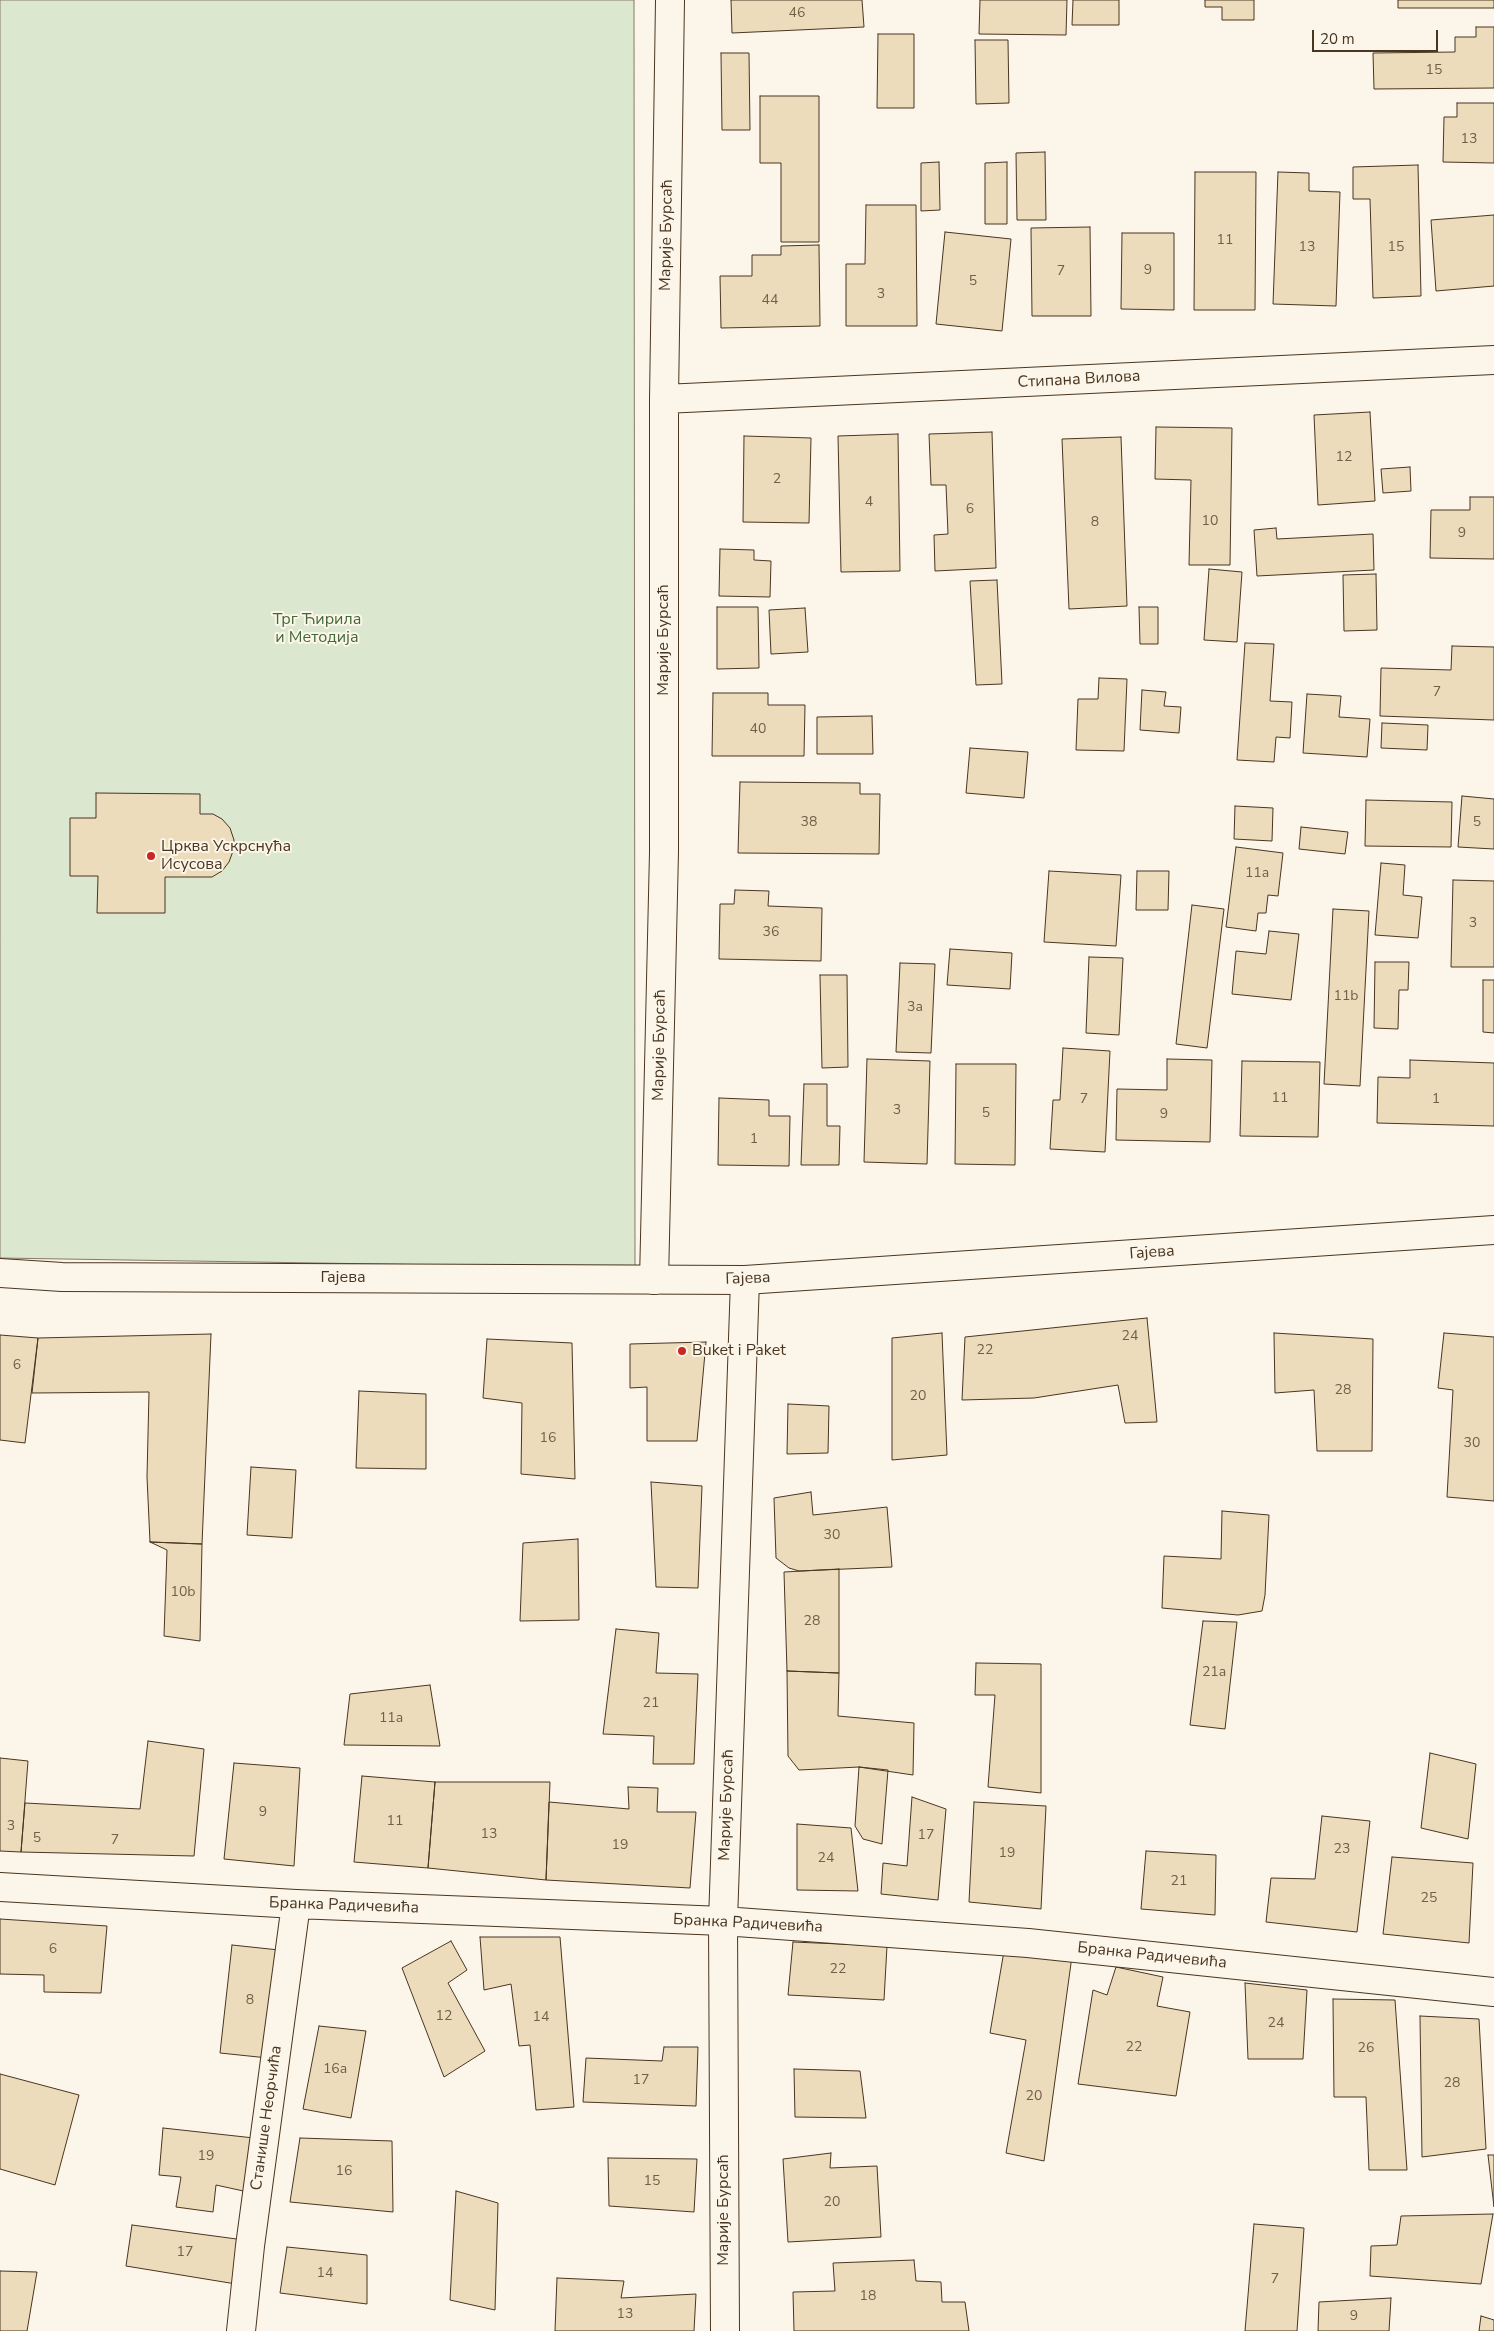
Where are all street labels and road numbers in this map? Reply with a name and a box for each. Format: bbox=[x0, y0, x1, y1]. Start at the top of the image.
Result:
street label: Марије Бурсаћ bbox=[656, 179, 678, 291]
street label: Стипана Вилова bbox=[1017, 367, 1141, 393]
street label: Марије Бурсаћ bbox=[654, 584, 674, 696]
street label: Марије Бурсаћ bbox=[649, 989, 671, 1101]
street label: Гајева bbox=[1129, 1242, 1175, 1264]
street label: Гајева bbox=[320, 1268, 366, 1288]
street label: Гајева bbox=[725, 1269, 771, 1289]
street label: Марије Бурсаћ bbox=[715, 1749, 739, 1861]
street label: Бранка Радичевића bbox=[269, 1894, 419, 1918]
street label: Бранка Радичевића bbox=[673, 1910, 823, 1938]
street label: Бранка Радичевића bbox=[1076, 1939, 1228, 1973]
street label: Станише Неорчића bbox=[247, 2044, 287, 2192]
street label: Марије Бурсаћ bbox=[714, 2154, 734, 2266]

